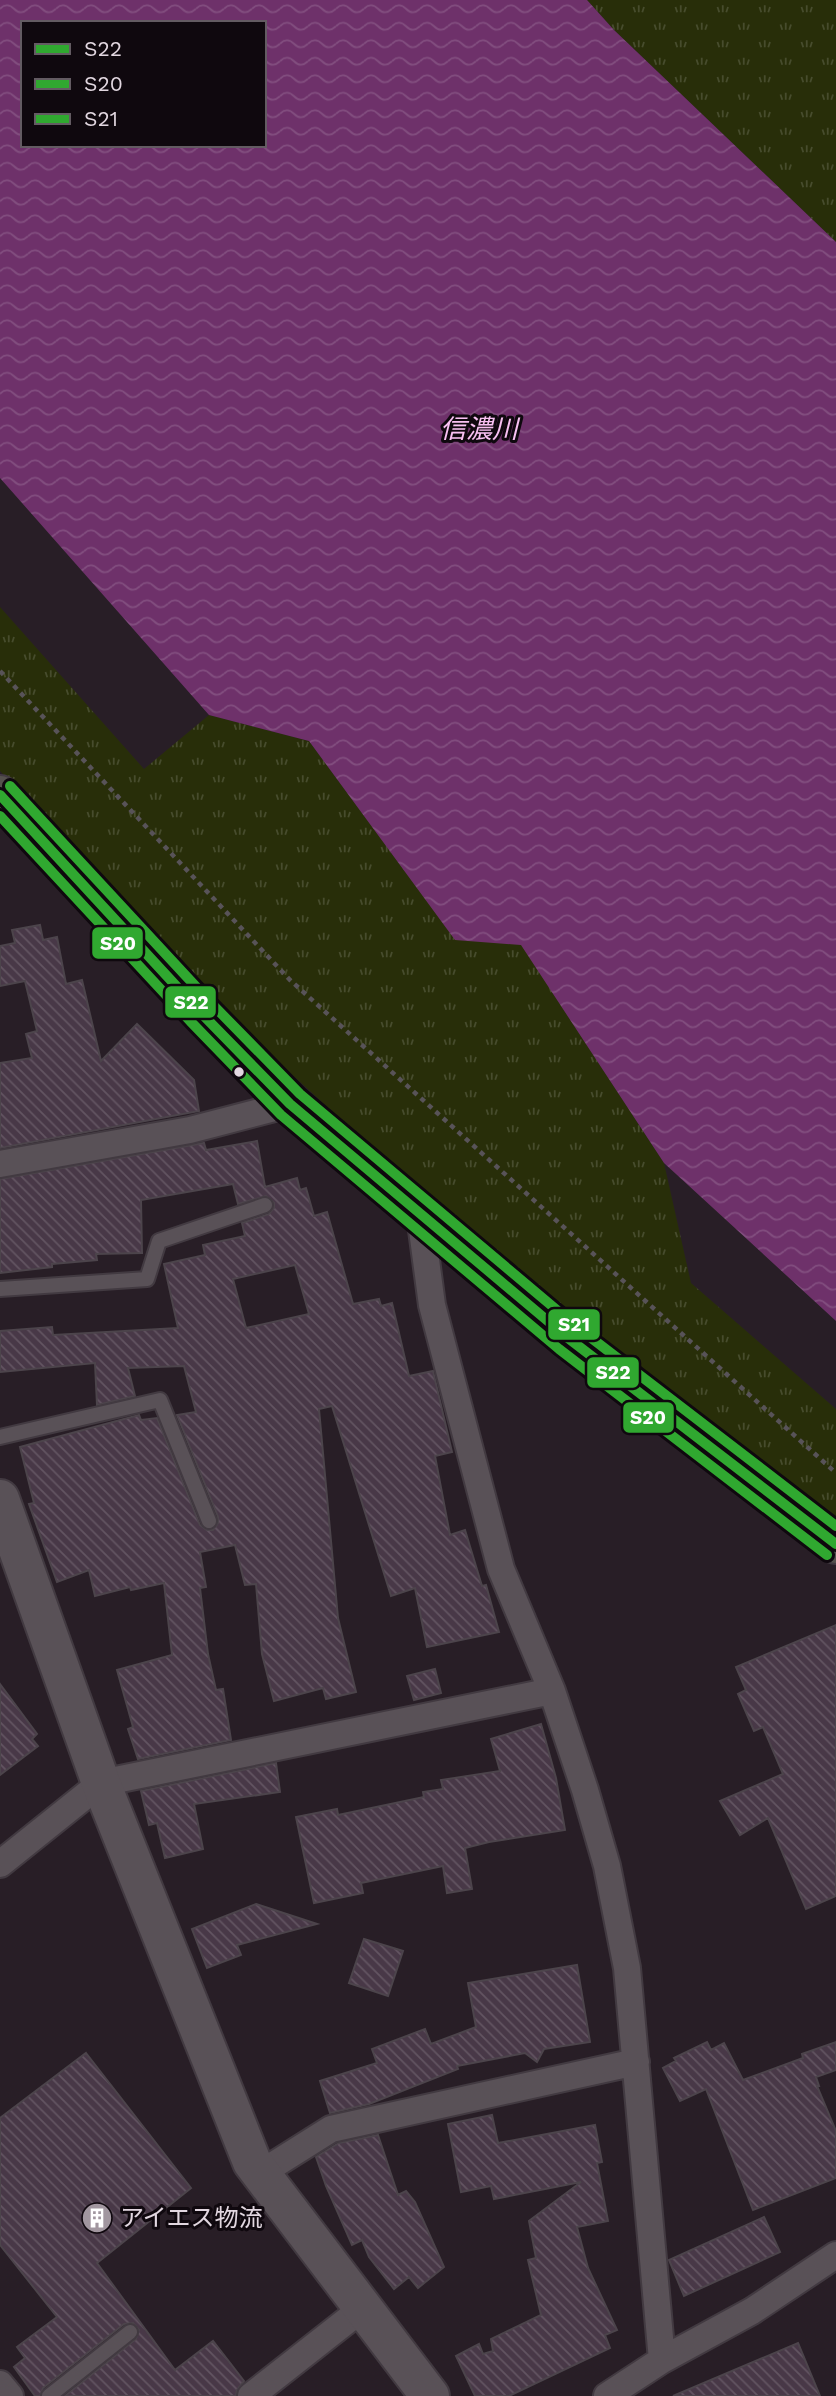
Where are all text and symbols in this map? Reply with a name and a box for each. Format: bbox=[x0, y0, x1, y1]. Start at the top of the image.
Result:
legend bbox=[21, 21, 266, 147]
text: S22 bbox=[84, 36, 122, 61]
text: S20 bbox=[84, 71, 123, 96]
text: S21 bbox=[84, 106, 118, 131]
water label: 信濃川 bbox=[440, 414, 521, 444]
line badge: S20 bbox=[91, 926, 144, 960]
text: S20 bbox=[100, 932, 136, 955]
line badge: S22 bbox=[164, 985, 217, 1019]
text: S22 bbox=[174, 991, 208, 1014]
unlabelled marker bbox=[232, 1065, 246, 1079]
line badge: S21 bbox=[547, 1308, 601, 1341]
text: S21 bbox=[558, 1313, 590, 1336]
line badge: S22 bbox=[586, 1356, 640, 1389]
text: S22 bbox=[596, 1361, 630, 1384]
line badge: S20 bbox=[622, 1401, 675, 1434]
text: S20 bbox=[630, 1406, 666, 1429]
building icon: アイエス物流 bbox=[80, 2201, 114, 2235]
place label: アイエス物流 bbox=[120, 2204, 263, 2232]

